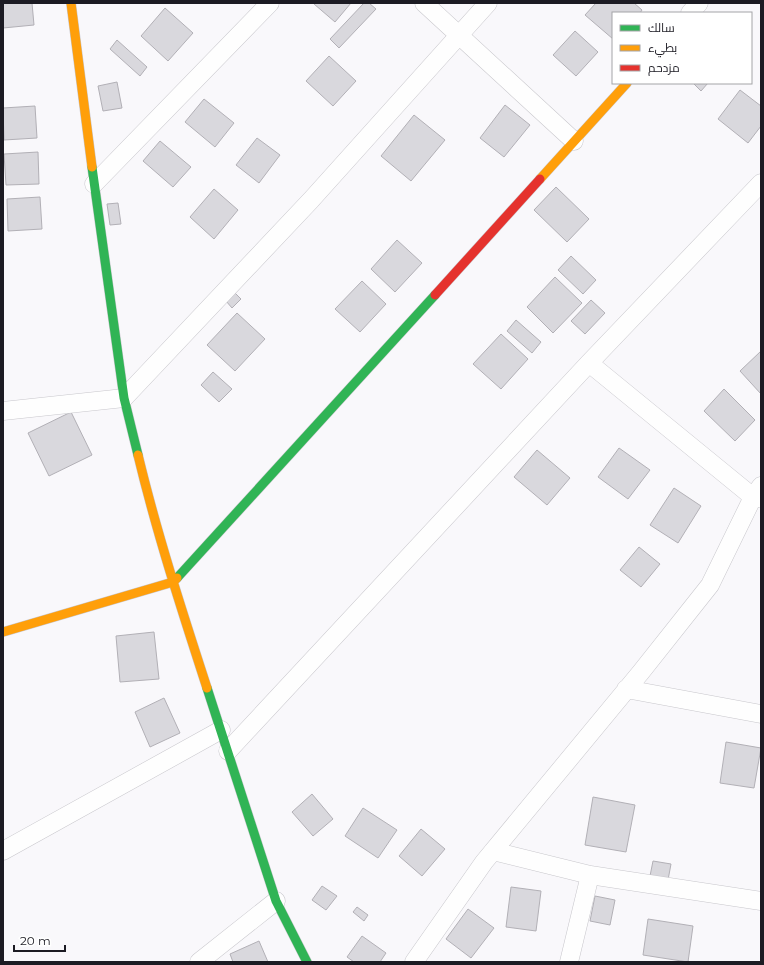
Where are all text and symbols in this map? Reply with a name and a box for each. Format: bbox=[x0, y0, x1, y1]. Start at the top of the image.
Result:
legend bbox=[612, 12, 752, 84]
text: سالك bbox=[648, 20, 675, 35]
text: بطيء bbox=[648, 40, 677, 58]
text: مزدحم bbox=[648, 60, 680, 76]
scale bar bbox=[14, 927, 65, 953]
text: 20 m bbox=[20, 933, 51, 948]

